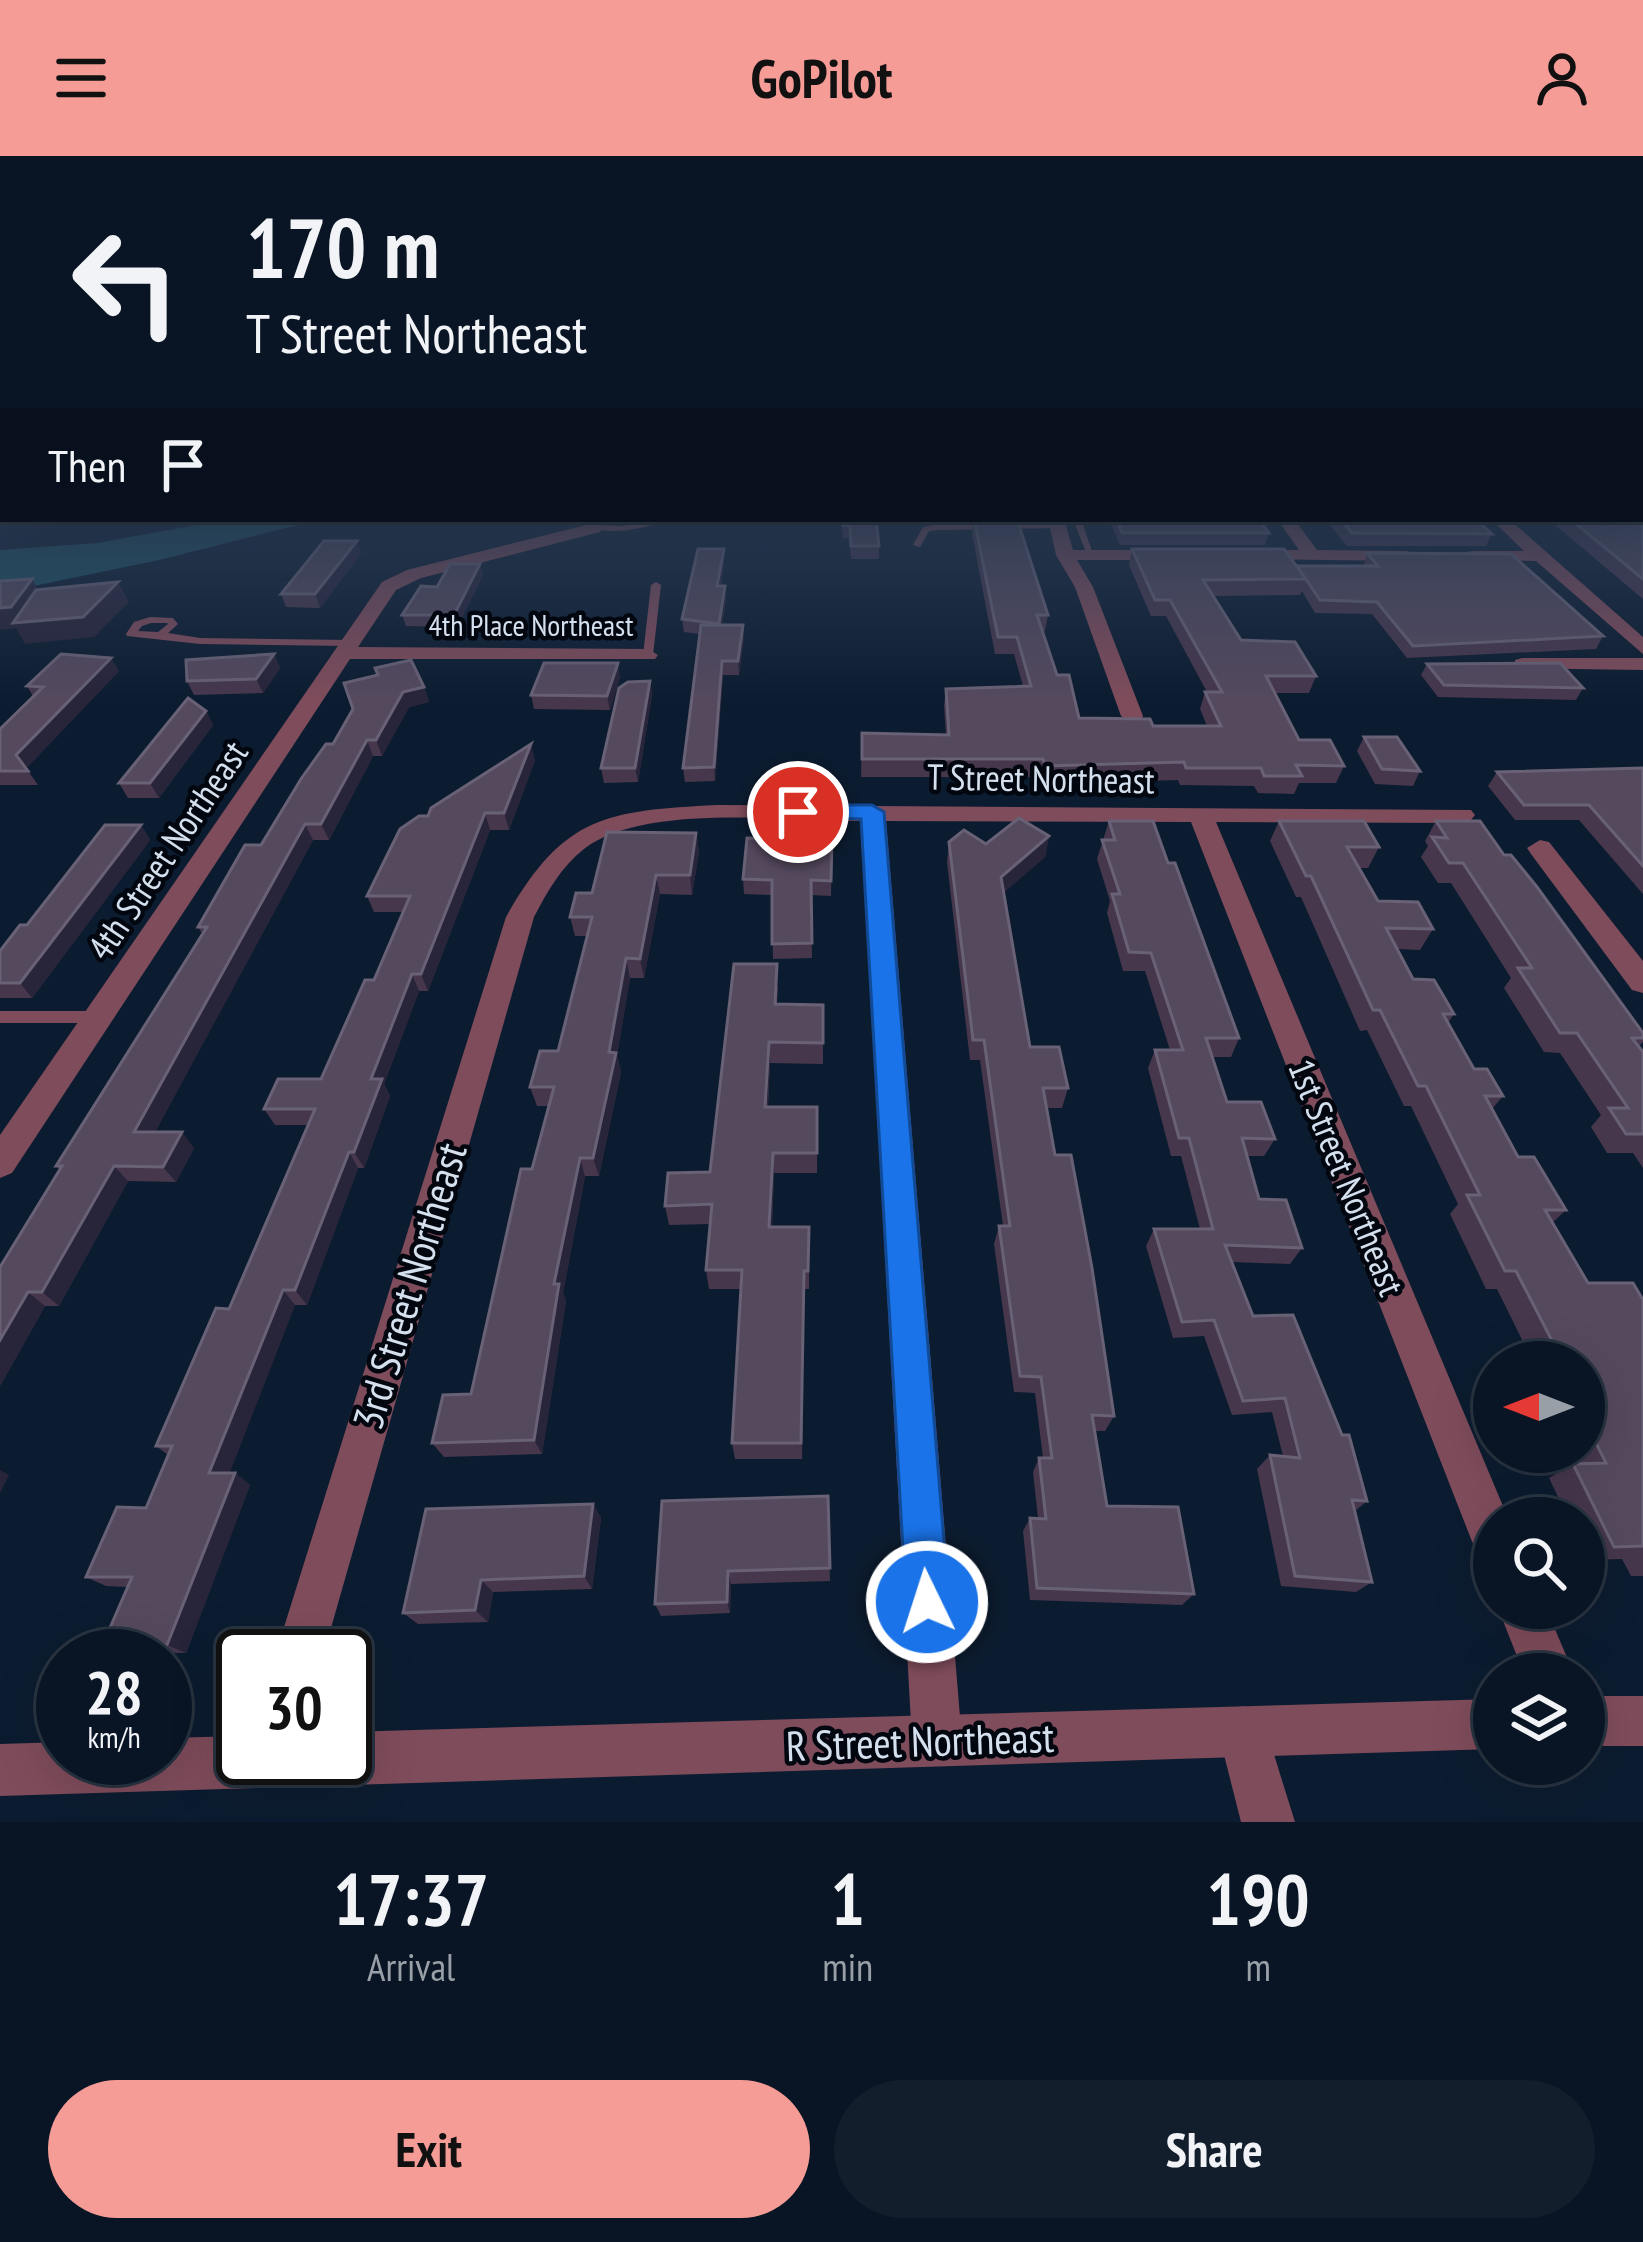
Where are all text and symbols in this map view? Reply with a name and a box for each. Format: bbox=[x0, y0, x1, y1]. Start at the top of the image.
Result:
text: GoPilot bbox=[751, 43, 892, 113]
icon: menu bbox=[48, 45, 114, 111]
icon: person bbox=[1529, 45, 1595, 111]
text: 170 m bbox=[246, 192, 439, 301]
icon: left bbox=[48, 204, 204, 360]
text: T Street Northeast bbox=[246, 298, 587, 368]
icon: arrive bbox=[150, 432, 216, 498]
text: Then bbox=[48, 436, 126, 494]
street label: 4th Place Northeast bbox=[428, 605, 634, 644]
street label: 4th Street Northeast bbox=[76, 731, 258, 969]
street label: T Street Northeast bbox=[927, 753, 1155, 803]
pin bbox=[747, 761, 849, 863]
icon: arrive bbox=[765, 779, 831, 845]
street label: 1st Street Northeast bbox=[1278, 1052, 1416, 1302]
street label: 3rd Street Northeast bbox=[339, 1136, 479, 1436]
north arrow bbox=[1473, 1341, 1605, 1473]
map controls bbox=[1473, 1341, 1605, 1785]
button: search bbox=[1473, 1497, 1605, 1629]
position arrow bbox=[864, 1539, 990, 1665]
speed limit sign: 30 bbox=[216, 1629, 372, 1785]
text: 28 bbox=[85, 1653, 143, 1731]
button: layers bbox=[1473, 1653, 1605, 1785]
street label: R Street Northeast bbox=[785, 1709, 1055, 1773]
text: km/h bbox=[87, 1717, 141, 1756]
text: 17:37 bbox=[333, 1852, 489, 1945]
text: 1 bbox=[831, 1852, 865, 1945]
text: 190 bbox=[1206, 1852, 1310, 1945]
text: Arrival bbox=[367, 1941, 455, 1992]
text: min bbox=[822, 1941, 873, 1992]
text: m bbox=[1245, 1941, 1271, 1992]
button: Exit bbox=[48, 2080, 810, 2218]
button: Share bbox=[834, 2080, 1595, 2218]

